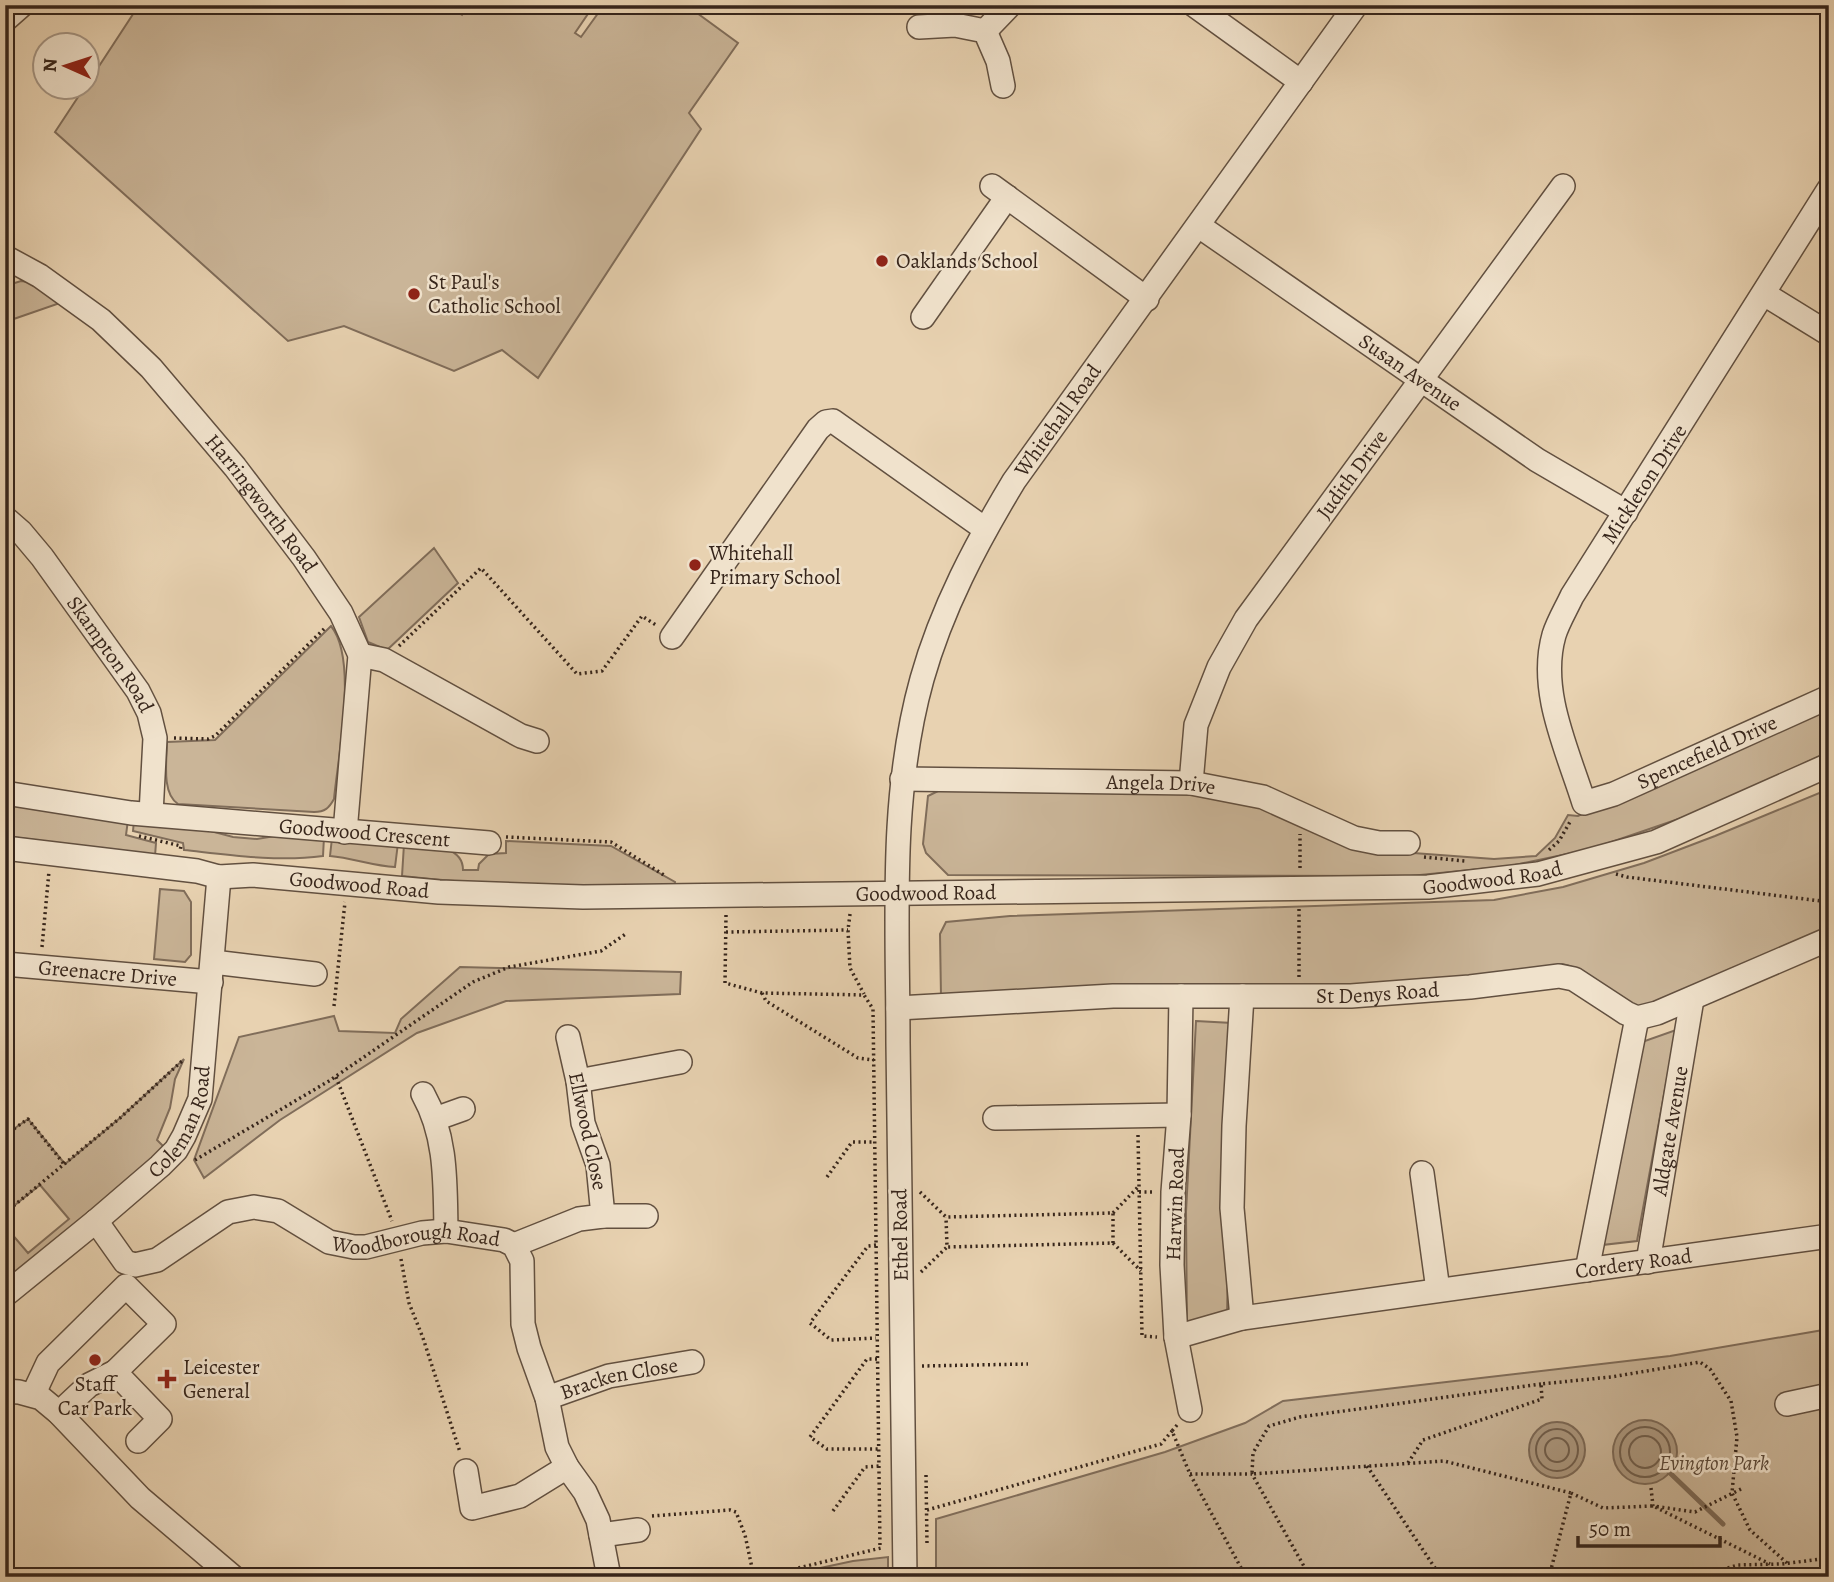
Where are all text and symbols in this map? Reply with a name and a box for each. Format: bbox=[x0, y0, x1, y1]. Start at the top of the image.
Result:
north arrow bbox=[32, 32, 102, 102]
text: N bbox=[37, 57, 63, 73]
place label: Oaklands School bbox=[896, 247, 1038, 275]
marker: Oaklands School bbox=[874, 253, 890, 269]
place label: St Paul's Catholic School bbox=[428, 268, 561, 320]
marker: St Paul's Catholic School bbox=[406, 286, 422, 302]
street label: Susan Avenue bbox=[1353, 327, 1467, 418]
street label: Whitehall Road bbox=[1007, 358, 1108, 483]
street label: Mickleton Drive bbox=[1595, 419, 1693, 549]
street label: Judith Drive bbox=[1310, 424, 1394, 525]
street label: Harringworth Road bbox=[199, 428, 324, 579]
place label: Whitehall Primary School bbox=[708, 539, 840, 591]
marker: Whitehall Primary School bbox=[687, 557, 703, 573]
street label: Skampton Road bbox=[60, 590, 161, 718]
street label: Spencefield Drive bbox=[1632, 708, 1781, 796]
street label: Angela Drive bbox=[1105, 768, 1218, 801]
street label: Goodwood Crescent bbox=[278, 811, 451, 854]
street label: Goodwood Road bbox=[1421, 854, 1566, 902]
street label: Goodwood Road bbox=[288, 864, 431, 905]
street label: Goodwood Road bbox=[855, 878, 997, 908]
street label: Greenacre Drive bbox=[37, 953, 178, 993]
street label: St Denys Road bbox=[1316, 975, 1441, 1010]
street label: Coleman Road bbox=[142, 1064, 217, 1184]
street label: Aldgate Avenue bbox=[1645, 1064, 1695, 1199]
street label: Ellwood Close bbox=[562, 1069, 614, 1193]
street label: Harwin Road bbox=[1159, 1146, 1191, 1261]
street label: Ethel Road bbox=[885, 1188, 915, 1282]
street label: Woodborough Road bbox=[328, 1216, 503, 1261]
street label: Cordery Road bbox=[1573, 1241, 1694, 1285]
street label: Bracken Close bbox=[556, 1351, 680, 1406]
marker: Staff Car Park bbox=[87, 1352, 103, 1368]
place label: Leicester General bbox=[183, 1353, 260, 1405]
marker: Leicester General bbox=[157, 1369, 177, 1389]
place label: Staff Car Park bbox=[58, 1370, 133, 1422]
park label: Evington Park bbox=[1659, 1449, 1769, 1477]
scale bar bbox=[1578, 1505, 1720, 1549]
text: 50 m bbox=[1589, 1515, 1631, 1543]

